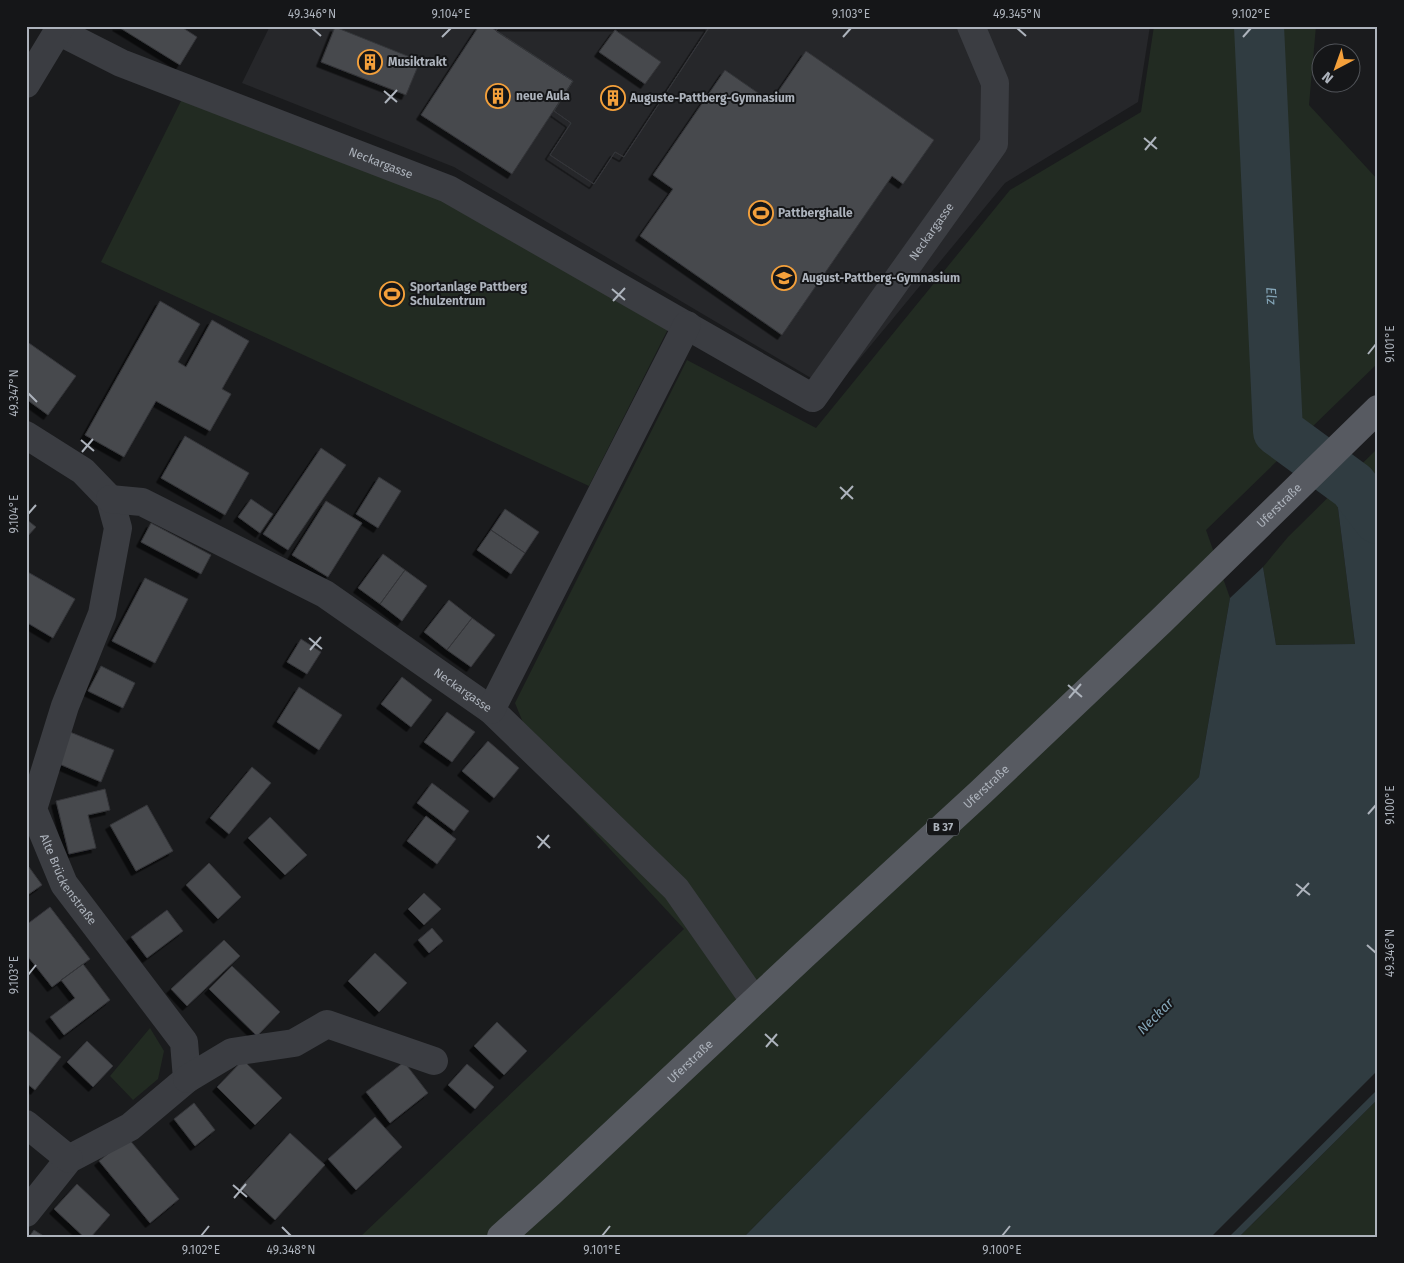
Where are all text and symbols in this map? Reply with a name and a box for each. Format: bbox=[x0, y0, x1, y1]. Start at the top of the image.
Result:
text: 49.346°N bbox=[288, 7, 336, 21]
text: 9.104°E bbox=[432, 7, 470, 21]
text: 9.103°E bbox=[832, 7, 870, 21]
text: 49.345°N bbox=[993, 7, 1041, 21]
text: 9.102°E bbox=[1232, 7, 1270, 21]
north arrow bbox=[1312, 42, 1362, 92]
building icon: Musiktrakt bbox=[357, 49, 383, 75]
place label: Musiktrakt bbox=[388, 55, 447, 69]
text: N bbox=[1319, 68, 1337, 87]
building icon: neue Aula bbox=[485, 83, 511, 109]
building icon: Auguste-Pattberg-Gymnasium bbox=[600, 85, 626, 111]
place label: neue Aula bbox=[516, 89, 570, 103]
place label: Auguste-Pattberg-Gymnasium bbox=[629, 91, 795, 105]
street label: Neckargasse bbox=[347, 144, 415, 182]
sports icon: Pattberghalle bbox=[748, 200, 774, 226]
street label: Neckargasse bbox=[906, 200, 957, 263]
place label: Pattberghalle bbox=[778, 206, 853, 220]
school or university icon: August-Pattberg-Gymnasium bbox=[771, 265, 797, 291]
place label: August-Pattberg-Gymnasium bbox=[801, 271, 960, 285]
place label: Sportanlage Pattberg Schulzentrum bbox=[410, 280, 527, 308]
sports icon: Sportanlage Pattberg Schulzentrum bbox=[379, 281, 405, 307]
water label: Elz bbox=[1262, 287, 1280, 306]
text: 9.101°E bbox=[1383, 325, 1397, 363]
text: 49.347°N bbox=[7, 369, 21, 417]
street label: Uferstraße bbox=[1254, 481, 1305, 531]
text: 9.104°E bbox=[7, 495, 21, 533]
street label: Neckargasse bbox=[431, 665, 494, 715]
street label: Uferstraße bbox=[961, 762, 1012, 811]
text: 9.100°E bbox=[1383, 785, 1397, 825]
road number: B 37 bbox=[927, 819, 959, 836]
street label: Alte Brückenstraße bbox=[37, 832, 99, 928]
text: 49.346°N bbox=[1383, 929, 1397, 977]
text: 9.103°E bbox=[7, 956, 21, 994]
water label: Neckar bbox=[1134, 994, 1177, 1038]
street label: Uferstraße bbox=[665, 1037, 716, 1086]
text: 9.102°E bbox=[182, 1243, 220, 1257]
text: 49.348°N bbox=[267, 1243, 315, 1257]
text: 9.101°E bbox=[583, 1243, 621, 1257]
text: 9.100°E bbox=[982, 1243, 1022, 1257]

